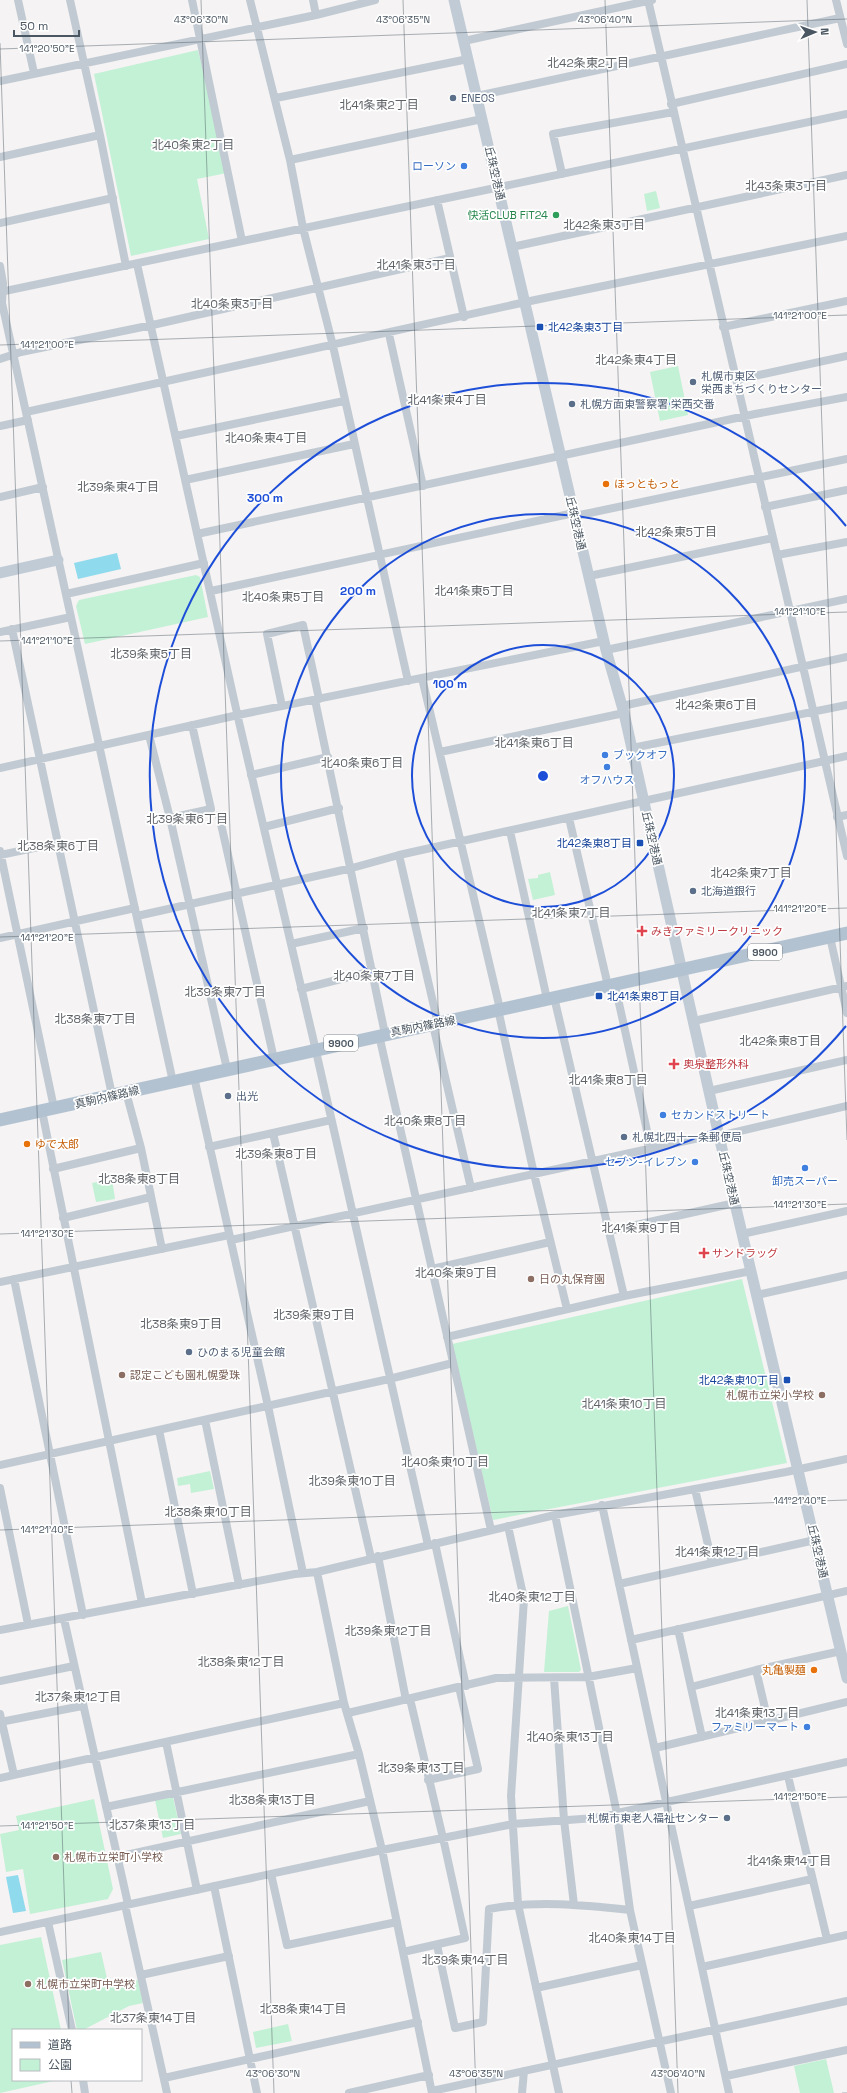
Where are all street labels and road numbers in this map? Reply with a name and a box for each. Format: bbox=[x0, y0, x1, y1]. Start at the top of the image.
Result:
street label: 丘珠空港通 bbox=[482, 145, 508, 201]
street label: 丘珠空港通 bbox=[563, 495, 589, 551]
street label: 丘珠空港通 bbox=[639, 810, 665, 866]
road number: 9900 bbox=[748, 944, 782, 960]
street label: 真駒内篠路線 bbox=[389, 1013, 457, 1039]
road number: 9900 bbox=[324, 1035, 358, 1051]
street label: 真駒内篠路線 bbox=[73, 1083, 141, 1111]
street label: 丘珠空港通 bbox=[716, 1150, 742, 1206]
street label: 丘珠空港通 bbox=[805, 1523, 831, 1579]

